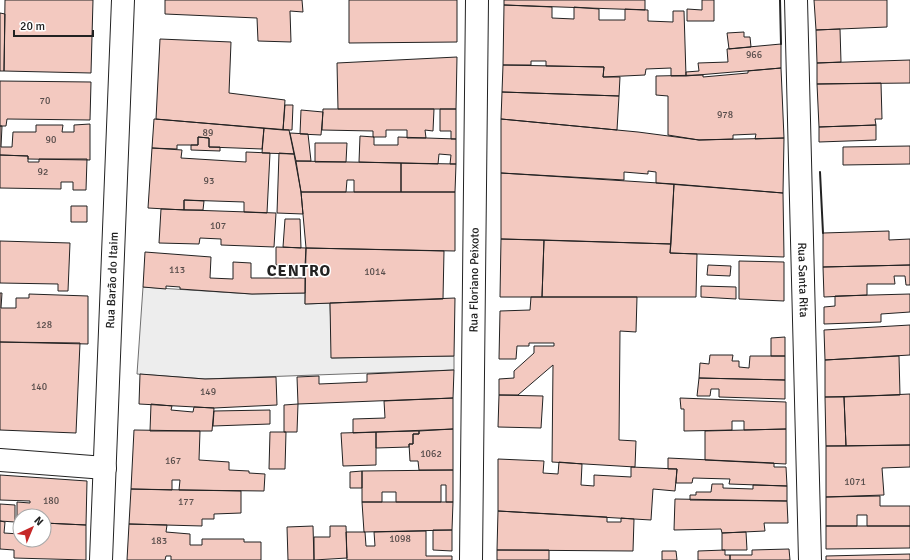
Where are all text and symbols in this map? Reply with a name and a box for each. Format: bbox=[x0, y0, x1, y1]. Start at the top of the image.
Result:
scale bar bbox=[14, 12, 93, 38]
text: 20 m bbox=[20, 19, 45, 34]
house number: 966 bbox=[746, 49, 762, 61]
house number: 70 bbox=[40, 95, 50, 107]
house number: 978 bbox=[717, 109, 733, 121]
house number: 89 bbox=[203, 127, 213, 139]
house number: 90 bbox=[46, 134, 56, 146]
house number: 92 bbox=[38, 166, 48, 178]
house number: 93 bbox=[204, 175, 214, 187]
house number: 107 bbox=[210, 220, 226, 232]
street label: Rua Floriano Peixoto bbox=[466, 227, 482, 333]
street label: Rua Barão do Itaim bbox=[103, 232, 121, 329]
street label: Rua Santa Rita bbox=[795, 242, 811, 318]
district label: CENTRO bbox=[267, 261, 331, 281]
house number: 113 bbox=[169, 264, 185, 276]
house number: 1014 bbox=[364, 266, 386, 278]
house number: 128 bbox=[36, 319, 52, 331]
house number: 140 bbox=[31, 381, 47, 393]
house number: 149 bbox=[200, 386, 216, 398]
house number: 1062 bbox=[420, 448, 442, 460]
house number: 167 bbox=[165, 455, 181, 467]
house number: 1071 bbox=[844, 476, 866, 488]
house number: 180 bbox=[43, 495, 59, 507]
house number: 177 bbox=[178, 496, 194, 508]
north arrow bbox=[12, 508, 52, 548]
text: N bbox=[31, 514, 46, 529]
house number: 1098 bbox=[389, 533, 411, 545]
house number: 183 bbox=[151, 535, 167, 547]

